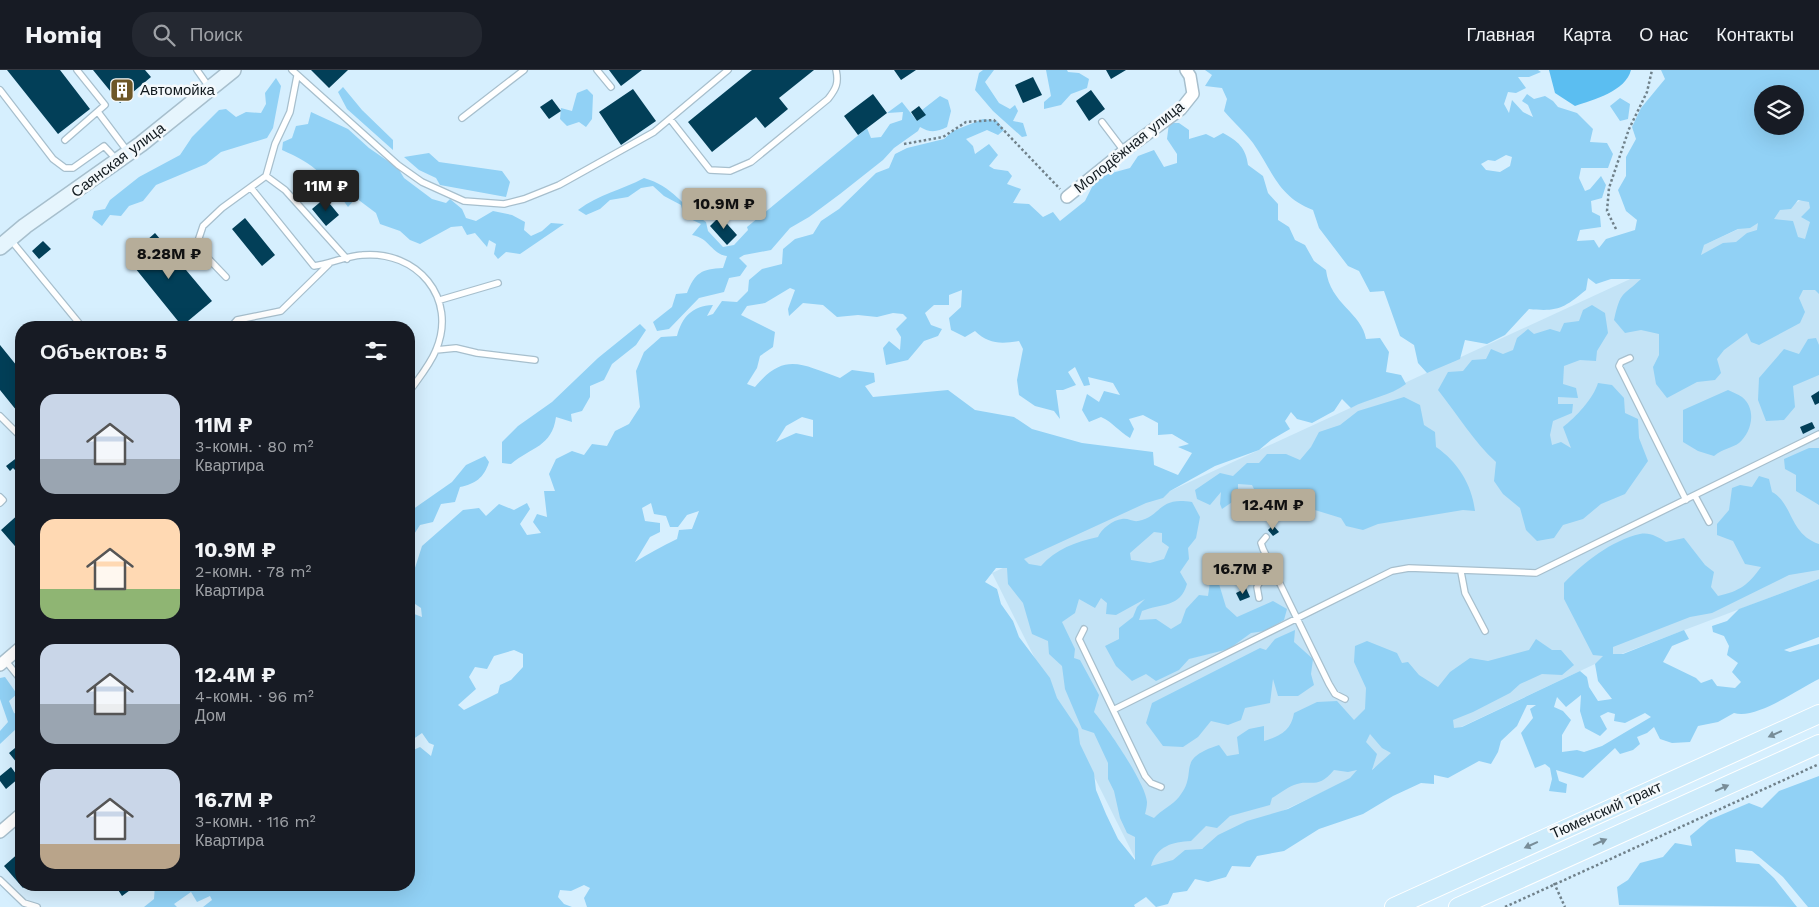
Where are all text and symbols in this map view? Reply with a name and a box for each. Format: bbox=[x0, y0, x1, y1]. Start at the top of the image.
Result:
search box bbox=[132, 12, 482, 57]
text: Homiq bbox=[25, 21, 102, 49]
icon: search bbox=[150, 21, 178, 49]
text: Поиск bbox=[190, 23, 242, 46]
text: Главная bbox=[1466, 24, 1535, 45]
text: Карта bbox=[1563, 24, 1611, 45]
text: О нас bbox=[1639, 24, 1688, 45]
text: Контакты bbox=[1716, 24, 1794, 45]
building icon: Автомойка bbox=[109, 77, 135, 103]
place label: Автомойка bbox=[140, 81, 216, 99]
map controls bbox=[1754, 85, 1804, 135]
button: layers bbox=[1754, 85, 1804, 135]
street label: Молодёжная улица bbox=[1071, 97, 1188, 197]
street label: Саянская улица bbox=[67, 118, 169, 201]
pin: 11M ₽ bbox=[291, 170, 361, 212]
text: 11M ₽ bbox=[304, 176, 348, 195]
pin: 10.9M ₽ bbox=[678, 188, 770, 230]
text: 10.9M ₽ bbox=[693, 194, 755, 213]
pin: 8.28M ₽ bbox=[123, 238, 215, 280]
text: 8.28M ₽ bbox=[137, 244, 201, 263]
icon: filters bbox=[362, 337, 390, 365]
text: Объектов: 5 bbox=[40, 339, 167, 364]
text: 11M ₽ bbox=[195, 412, 253, 437]
icon: home bbox=[80, 414, 140, 474]
text: 3-комн. · 80 m² bbox=[195, 437, 314, 456]
text: Квартира bbox=[195, 456, 264, 475]
pin: 12.4M ₽ bbox=[1227, 488, 1319, 531]
text: 12.4M ₽ bbox=[1242, 495, 1304, 514]
text: 10.9M ₽ bbox=[195, 537, 276, 562]
icon: home bbox=[80, 539, 140, 599]
pin: 16.7M ₽ bbox=[1197, 552, 1289, 595]
text: 16.7M ₽ bbox=[1213, 559, 1273, 578]
text: 2-комн. · 78 m² bbox=[195, 562, 311, 581]
text: Квартира bbox=[195, 581, 264, 600]
text: 12.4M ₽ bbox=[195, 662, 276, 687]
icon: home bbox=[80, 664, 140, 724]
text: 4-комн. · 96 m² bbox=[195, 687, 314, 706]
text: Дом bbox=[195, 706, 226, 725]
one-way arrow bbox=[1768, 731, 1782, 739]
street label: Тюменский тракт bbox=[1548, 777, 1664, 843]
one-way arrow bbox=[1715, 783, 1729, 791]
text: 16.7M ₽ bbox=[195, 787, 273, 812]
icon: home bbox=[80, 789, 140, 849]
text: 3-комн. · 116 m² bbox=[195, 812, 316, 831]
text: Квартира bbox=[195, 831, 264, 850]
one-way arrow bbox=[1593, 838, 1607, 846]
one-way arrow bbox=[1524, 841, 1538, 849]

